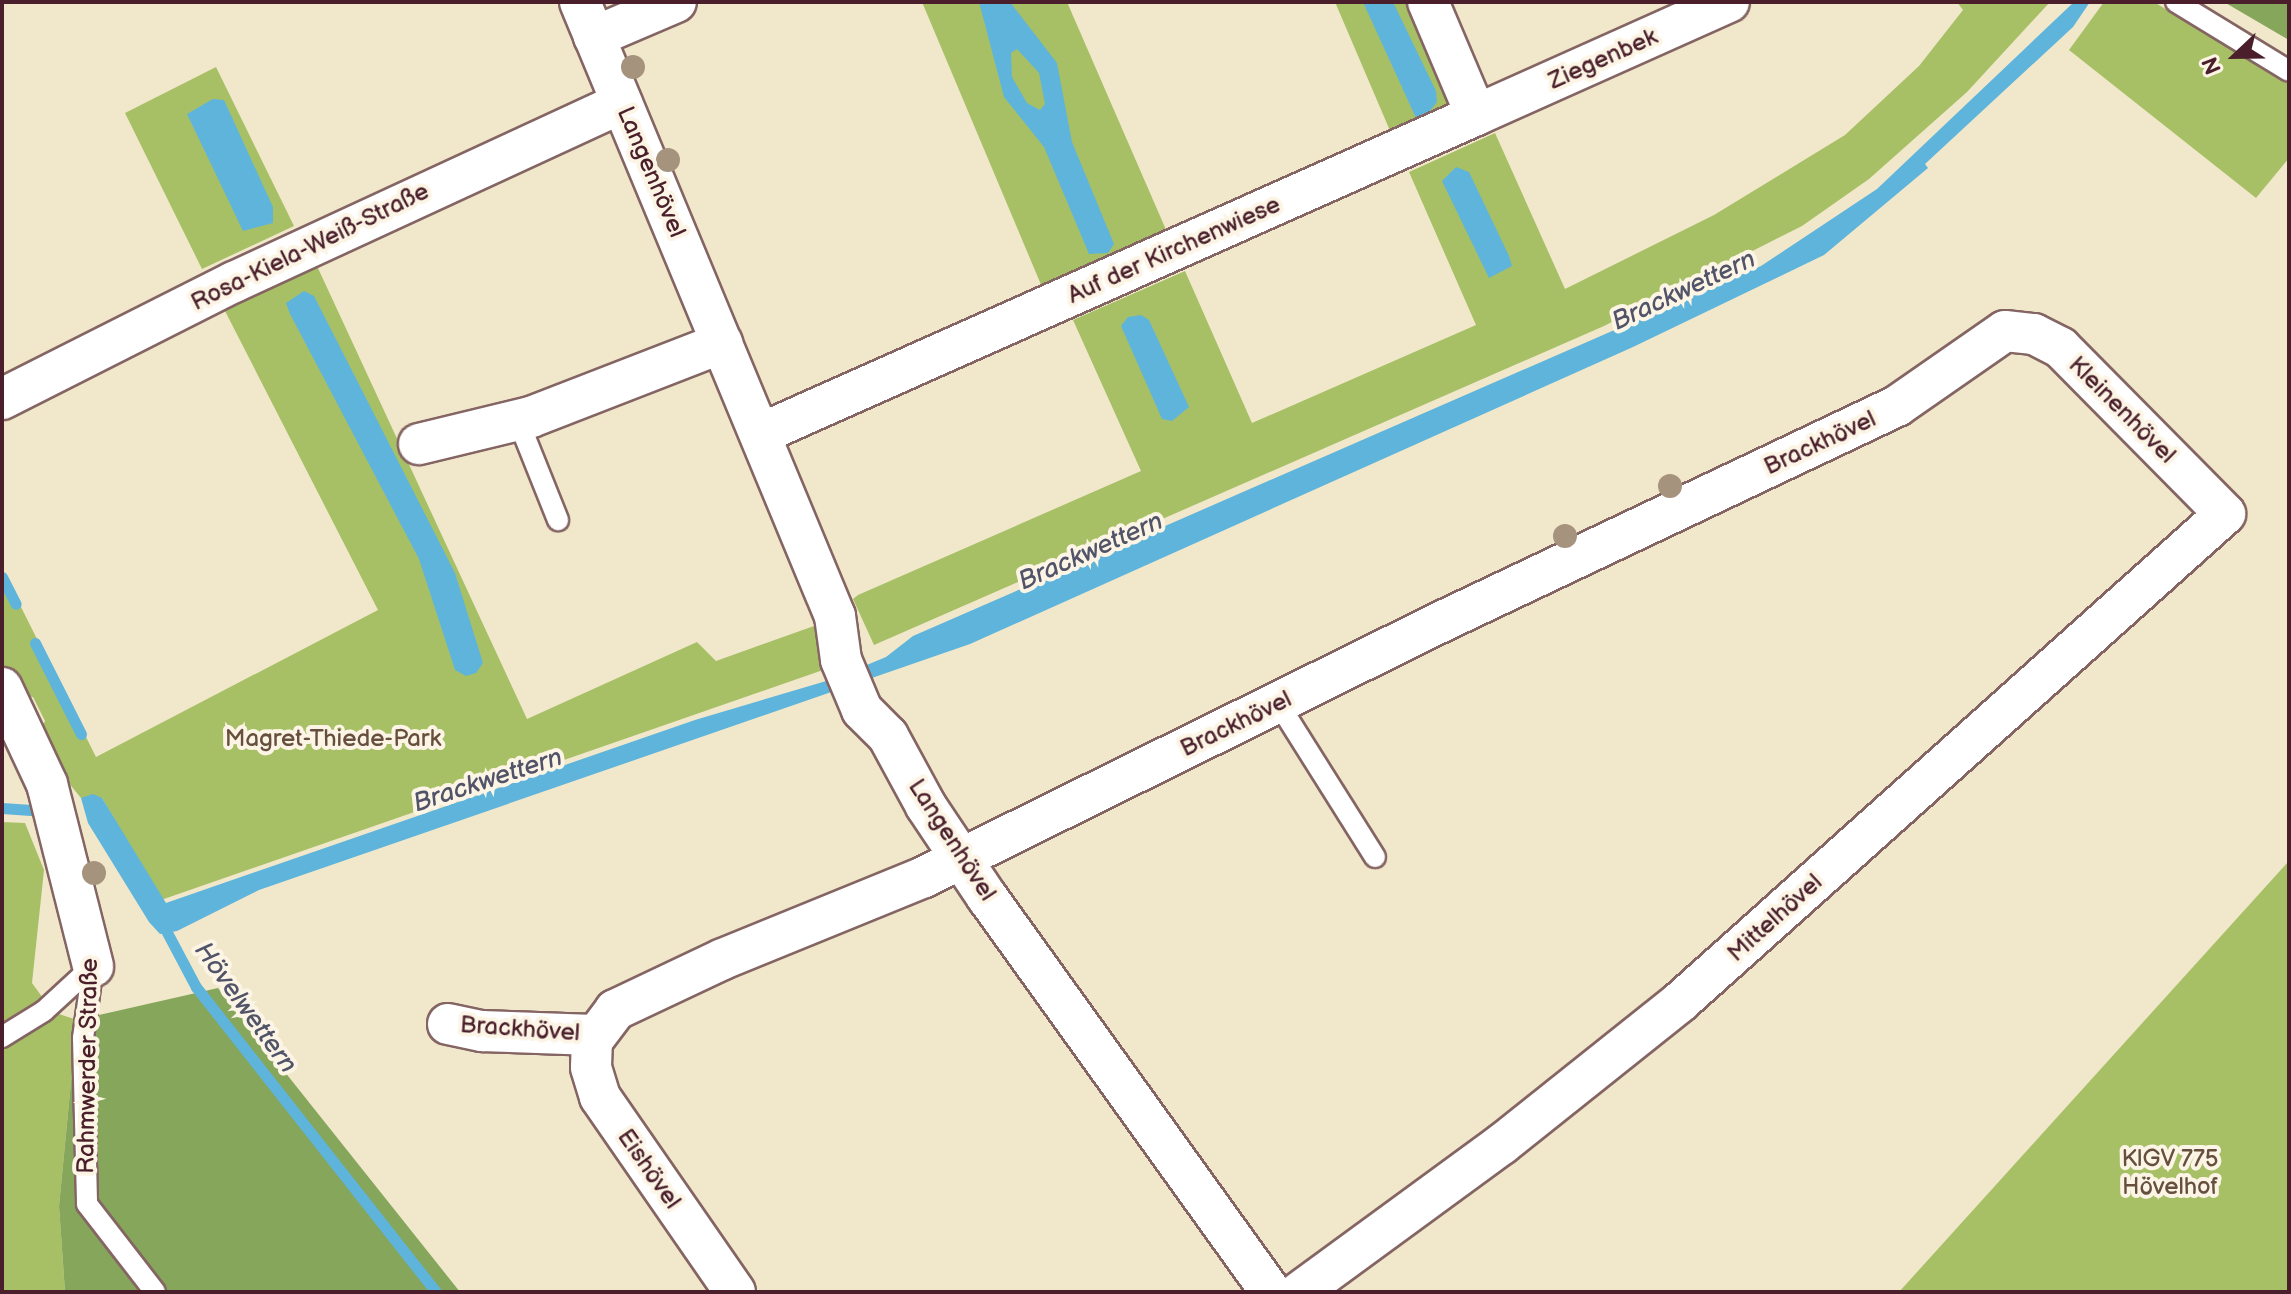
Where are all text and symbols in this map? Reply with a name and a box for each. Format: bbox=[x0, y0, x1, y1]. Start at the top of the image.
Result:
north arrow bbox=[2195, 16, 2275, 96]
street label: Ziegenbek bbox=[1544, 22, 1662, 96]
text: N bbox=[2197, 52, 2228, 78]
street label: Langenhövel bbox=[611, 102, 691, 242]
street label: Rosa-Kiela-Weiß-Straße bbox=[186, 177, 434, 317]
street label: Auf der Kirchenwiese bbox=[1063, 190, 1285, 310]
water label: Brackwettern bbox=[1607, 244, 1761, 338]
street label: Kleinenhövel bbox=[2063, 351, 2181, 469]
street label: Brackhövel bbox=[1759, 405, 1881, 481]
water label: Brackwettern bbox=[1014, 506, 1168, 598]
street label: Brackhövel bbox=[1176, 685, 1296, 763]
park label: Magret-Thiede-Park bbox=[225, 725, 441, 753]
water label: Brackwettern bbox=[410, 742, 566, 820]
street label: Langenhövel bbox=[902, 774, 1002, 906]
street label: Mittelhövel bbox=[1722, 868, 1828, 968]
water label: Hövelwettern bbox=[187, 936, 303, 1080]
street label: Rahmwerder Straße bbox=[72, 958, 104, 1174]
street label: Brackhövel bbox=[459, 1010, 581, 1048]
street label: Eishövel bbox=[611, 1124, 687, 1214]
park label: KlGV 775 Hövelhof bbox=[2121, 1145, 2219, 1201]

